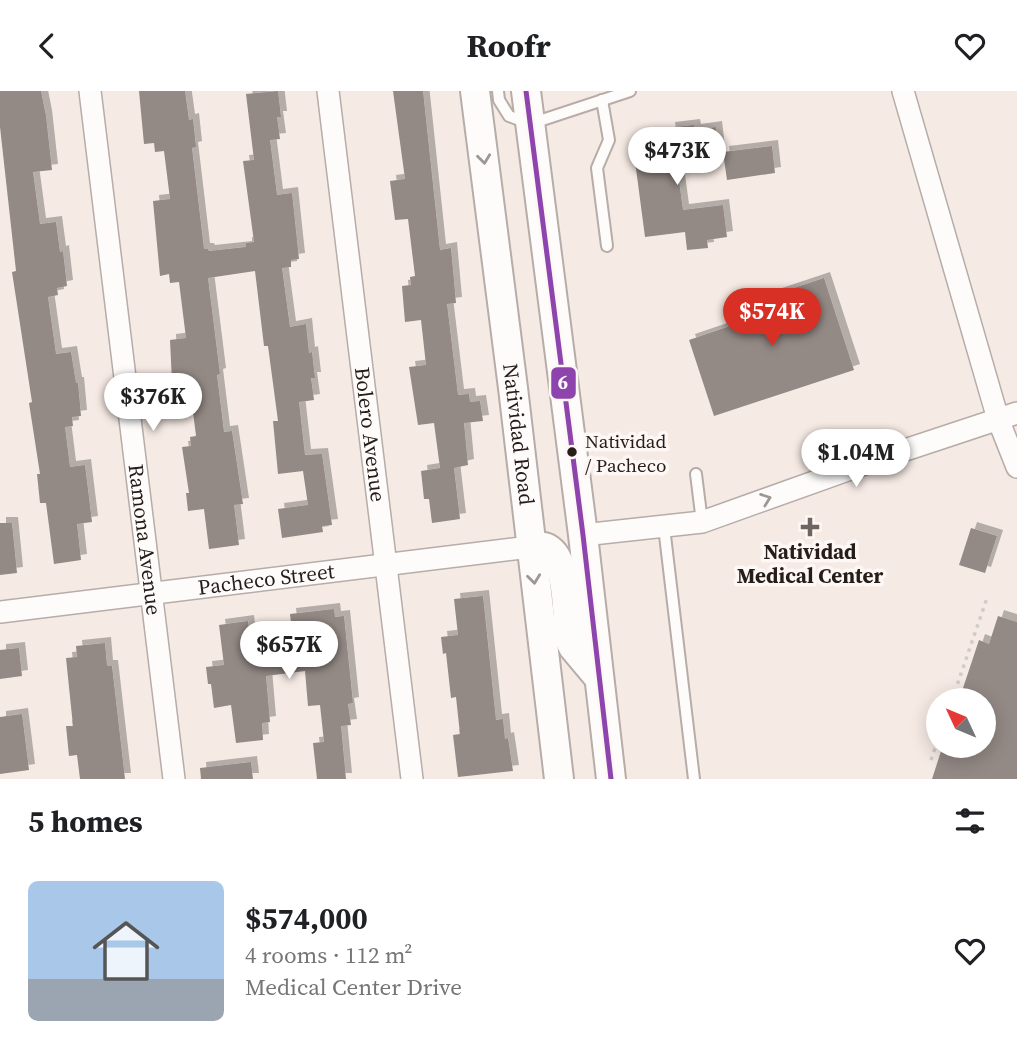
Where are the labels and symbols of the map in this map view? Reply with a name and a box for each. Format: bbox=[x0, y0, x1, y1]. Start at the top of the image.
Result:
pin: $473K bbox=[628, 127, 726, 187]
one-way arrow bbox=[476, 153, 491, 165]
pin: $574K bbox=[723, 289, 821, 348]
street label: Natividad Road bbox=[496, 362, 542, 507]
street label: Bolero Avenue bbox=[348, 365, 393, 503]
line badge: 6 bbox=[550, 366, 577, 400]
text: 6 bbox=[558, 369, 568, 395]
pin: $376K bbox=[104, 373, 202, 433]
place label: Natividad / Pacheco bbox=[585, 428, 666, 478]
pin: $1.04M bbox=[799, 429, 913, 489]
marker: Natividad / Pacheco bbox=[565, 445, 579, 459]
street label: Ramona Avenue bbox=[122, 462, 169, 617]
one-way arrow bbox=[760, 493, 772, 507]
marker: Natividad Medical Center bbox=[800, 517, 820, 537]
place label: Natividad Medical Center bbox=[737, 537, 883, 590]
street label: Pacheco Street bbox=[196, 556, 336, 602]
one-way arrow bbox=[527, 573, 542, 585]
pin: $657K bbox=[240, 621, 338, 681]
north arrow bbox=[926, 688, 996, 758]

